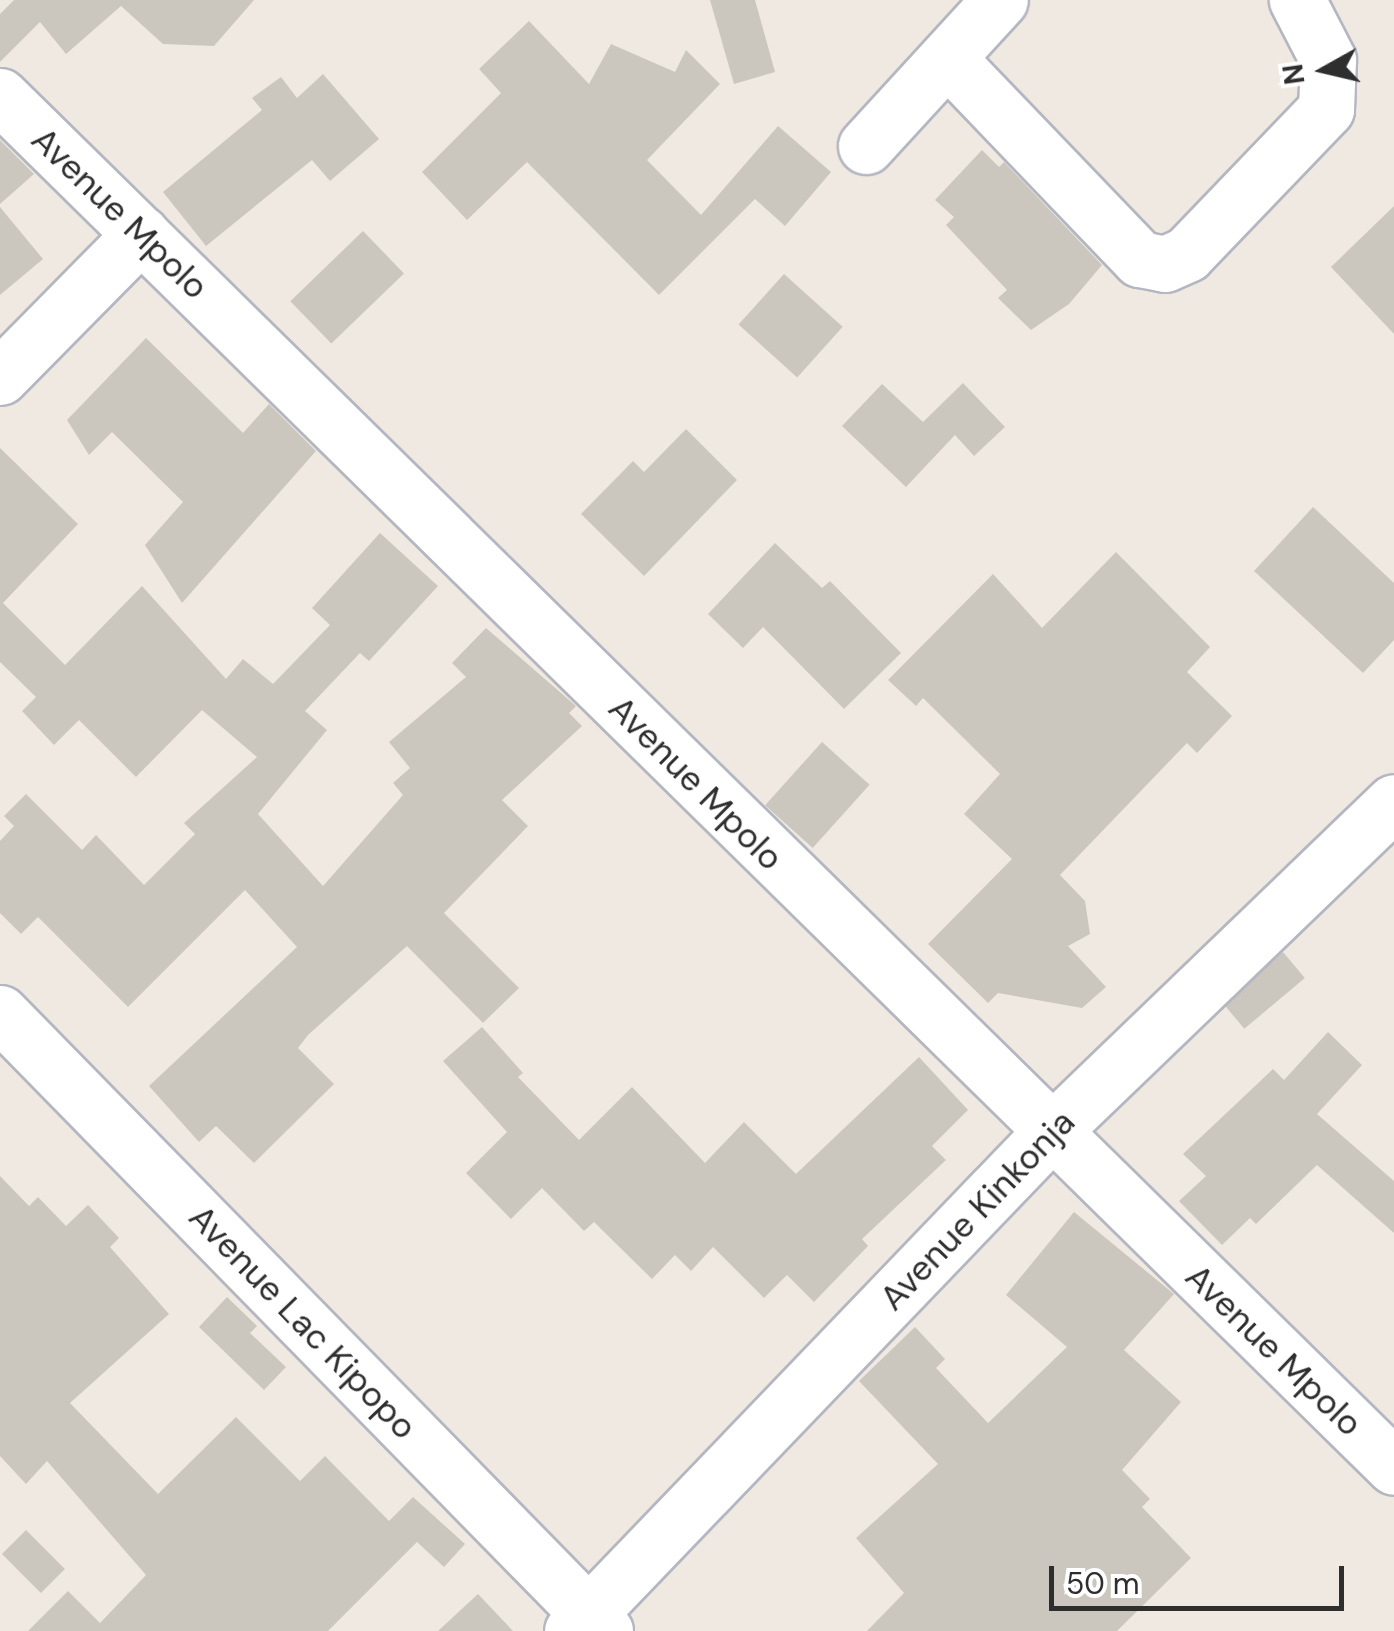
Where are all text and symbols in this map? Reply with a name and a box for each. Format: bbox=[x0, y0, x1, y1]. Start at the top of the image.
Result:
north arrow bbox=[1274, 20, 1374, 120]
text: N bbox=[1274, 62, 1314, 87]
street label: Avenue Mpolo bbox=[23, 118, 217, 308]
street label: Avenue Mpolo bbox=[600, 687, 792, 879]
street label: Avenue Kinkonja bbox=[871, 1101, 1083, 1319]
street label: Avenue Lac Kipopo bbox=[180, 1196, 426, 1448]
street label: Avenue Mpolo bbox=[1177, 1255, 1371, 1445]
scale bar bbox=[1054, 1546, 1349, 1608]
text: 50 m bbox=[1066, 1564, 1140, 1603]

